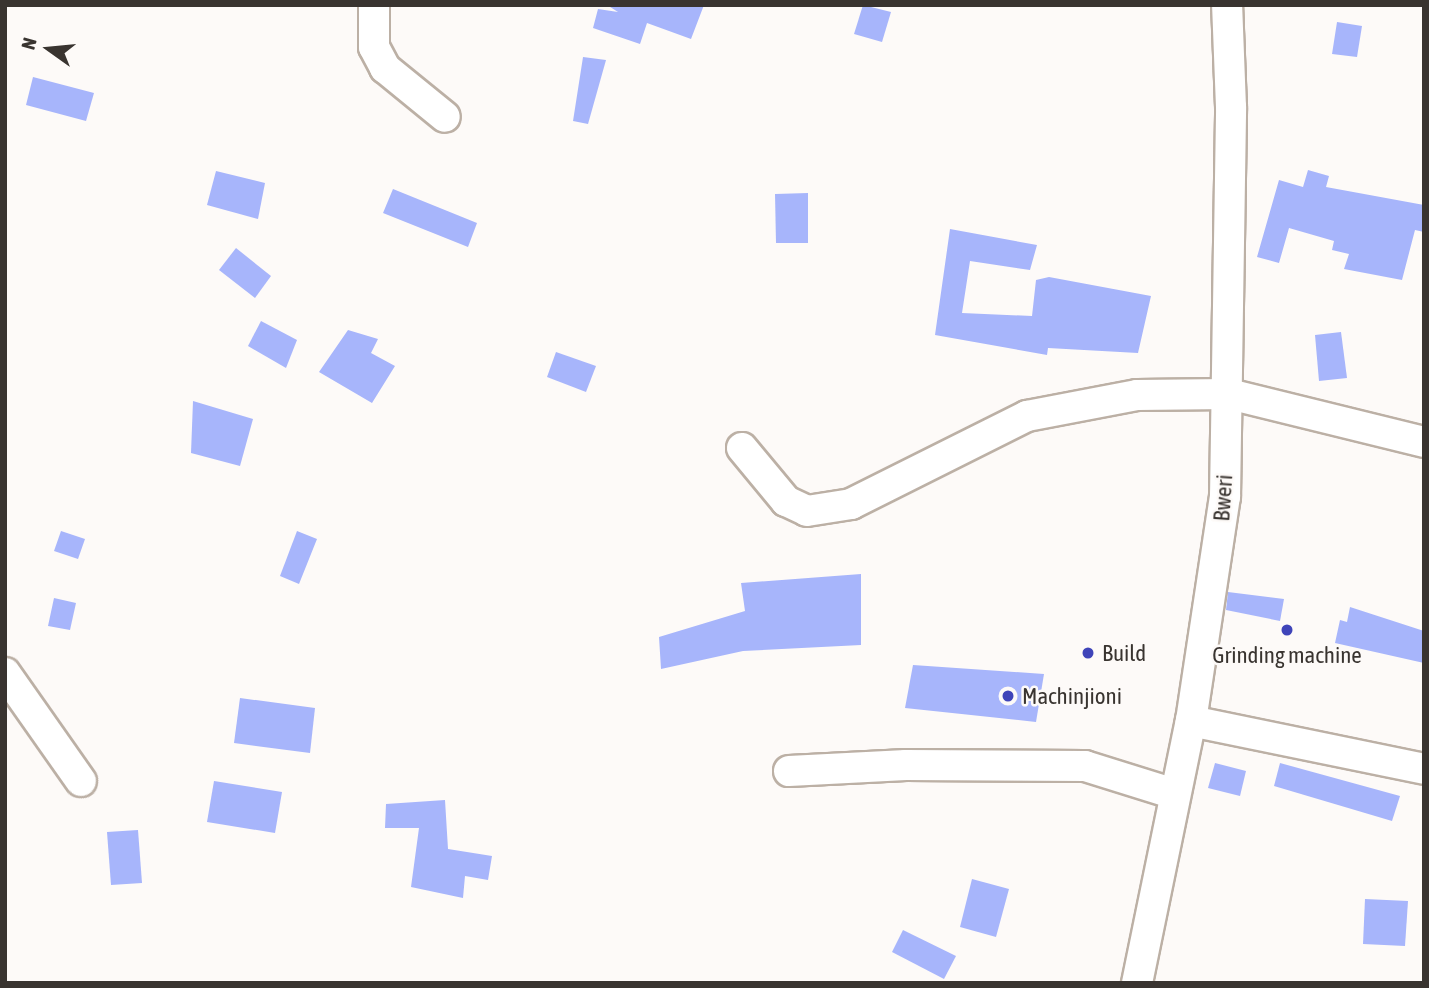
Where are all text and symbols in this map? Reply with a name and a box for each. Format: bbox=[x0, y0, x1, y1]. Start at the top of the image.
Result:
north arrow bbox=[14, 14, 84, 84]
text: N bbox=[17, 35, 41, 52]
street label: Bweri bbox=[1208, 474, 1238, 522]
marker: Grinding machine bbox=[1279, 622, 1295, 638]
place label: Build bbox=[1102, 639, 1146, 667]
place label: Grinding machine bbox=[1212, 641, 1362, 669]
marker: Build bbox=[1080, 645, 1096, 661]
place label: Machinjioni bbox=[1022, 682, 1122, 710]
marker: Machinjioni bbox=[1000, 688, 1016, 704]

